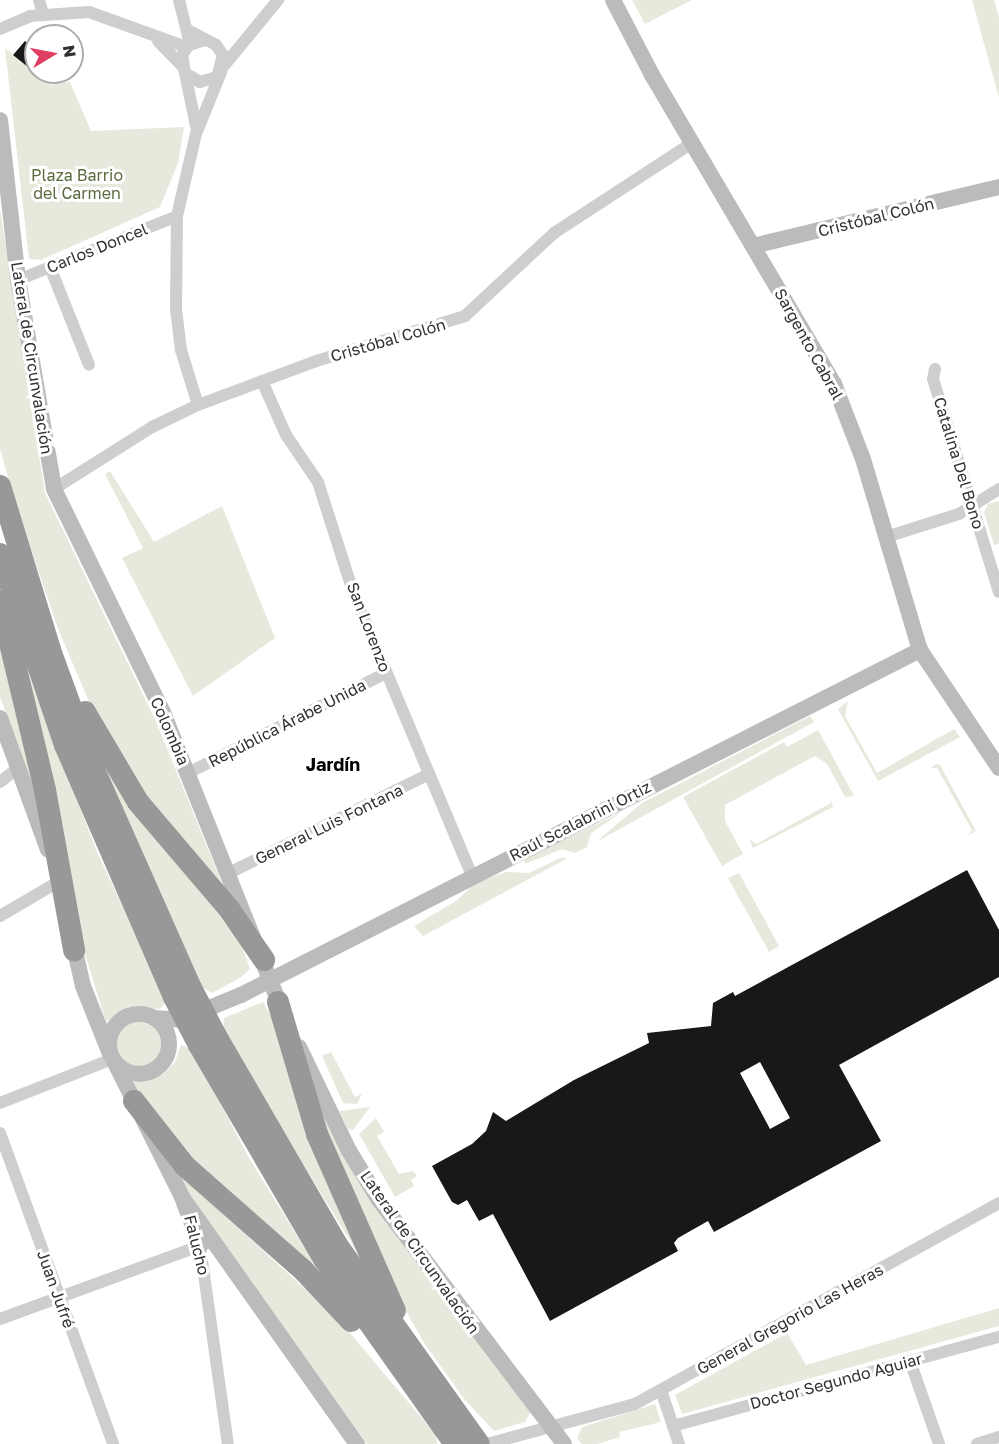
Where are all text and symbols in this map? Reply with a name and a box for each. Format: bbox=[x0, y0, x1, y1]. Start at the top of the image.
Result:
north arrow bbox=[24, 24, 84, 84]
text: N bbox=[59, 43, 81, 59]
park label: Plaza Barrio del Carmen bbox=[31, 165, 123, 203]
street label: Cristóbal Colón bbox=[816, 193, 936, 241]
street label: Carlos Doncel bbox=[44, 219, 150, 277]
street label: Lateral de Circunvalación bbox=[7, 260, 57, 456]
street label: Sargento Cabral bbox=[771, 285, 847, 403]
street label: Cristóbal Colón bbox=[328, 314, 448, 366]
street label: Catalina Del Bono bbox=[930, 395, 988, 531]
street label: San Lorenzo bbox=[343, 579, 395, 675]
street label: República Árabe Unida bbox=[205, 675, 369, 771]
street label: Colombia bbox=[147, 694, 193, 768]
district label: Jardín bbox=[306, 753, 360, 775]
street label: Raúl Scalabrini Ortiz bbox=[506, 777, 654, 865]
street label: General Luis Fontana bbox=[252, 780, 406, 868]
street label: Lateral de Circunvalación bbox=[356, 1167, 484, 1337]
street label: Falucho bbox=[180, 1213, 214, 1277]
street label: Juan Jufré bbox=[33, 1248, 79, 1330]
street label: General Gregorio Las Heras bbox=[694, 1260, 886, 1378]
street label: Doctor Segundo Aguiar bbox=[748, 1349, 924, 1413]

